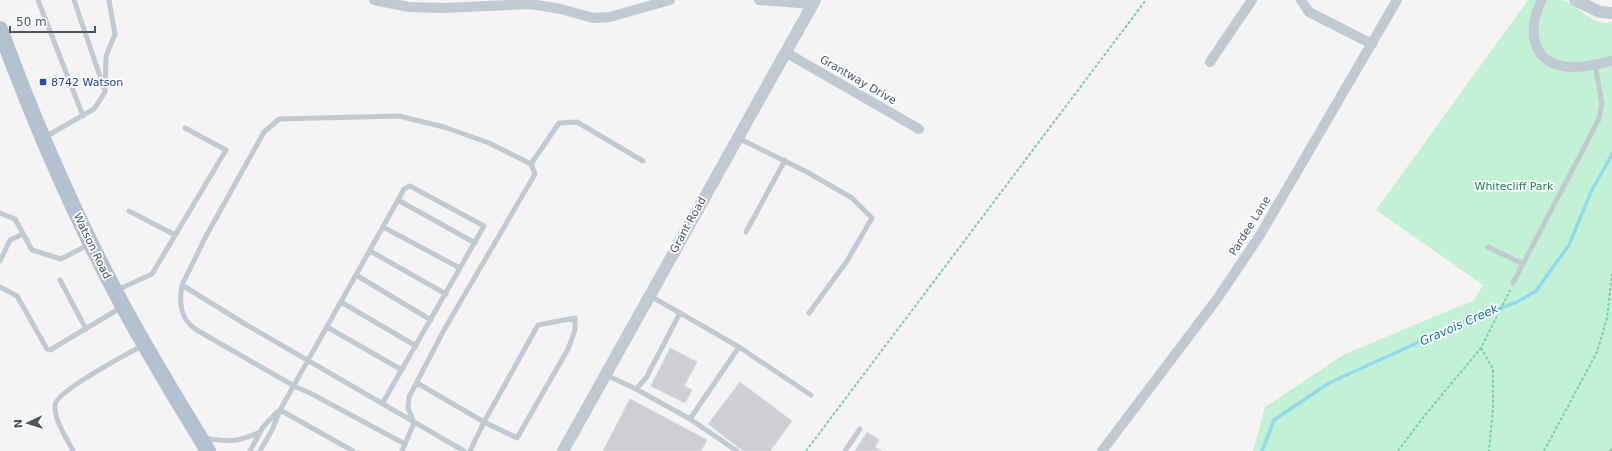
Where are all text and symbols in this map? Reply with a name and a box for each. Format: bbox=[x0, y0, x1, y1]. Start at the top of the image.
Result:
scale bar bbox=[10, 8, 95, 34]
text: 50 m bbox=[16, 15, 47, 29]
street label: Grantway Drive bbox=[817, 53, 899, 107]
place label: 8742 Watson bbox=[51, 76, 123, 89]
marker: 8742 Watson bbox=[38, 77, 48, 87]
park label: Whitecliff Park bbox=[1475, 180, 1554, 193]
street label: Pardee Lane bbox=[1227, 194, 1274, 258]
street label: Grant Road bbox=[667, 195, 709, 255]
street label: Watson Road bbox=[70, 211, 114, 281]
water label: Gravois Creek bbox=[1418, 301, 1501, 349]
north arrow bbox=[8, 403, 48, 443]
text: N bbox=[12, 419, 25, 429]

